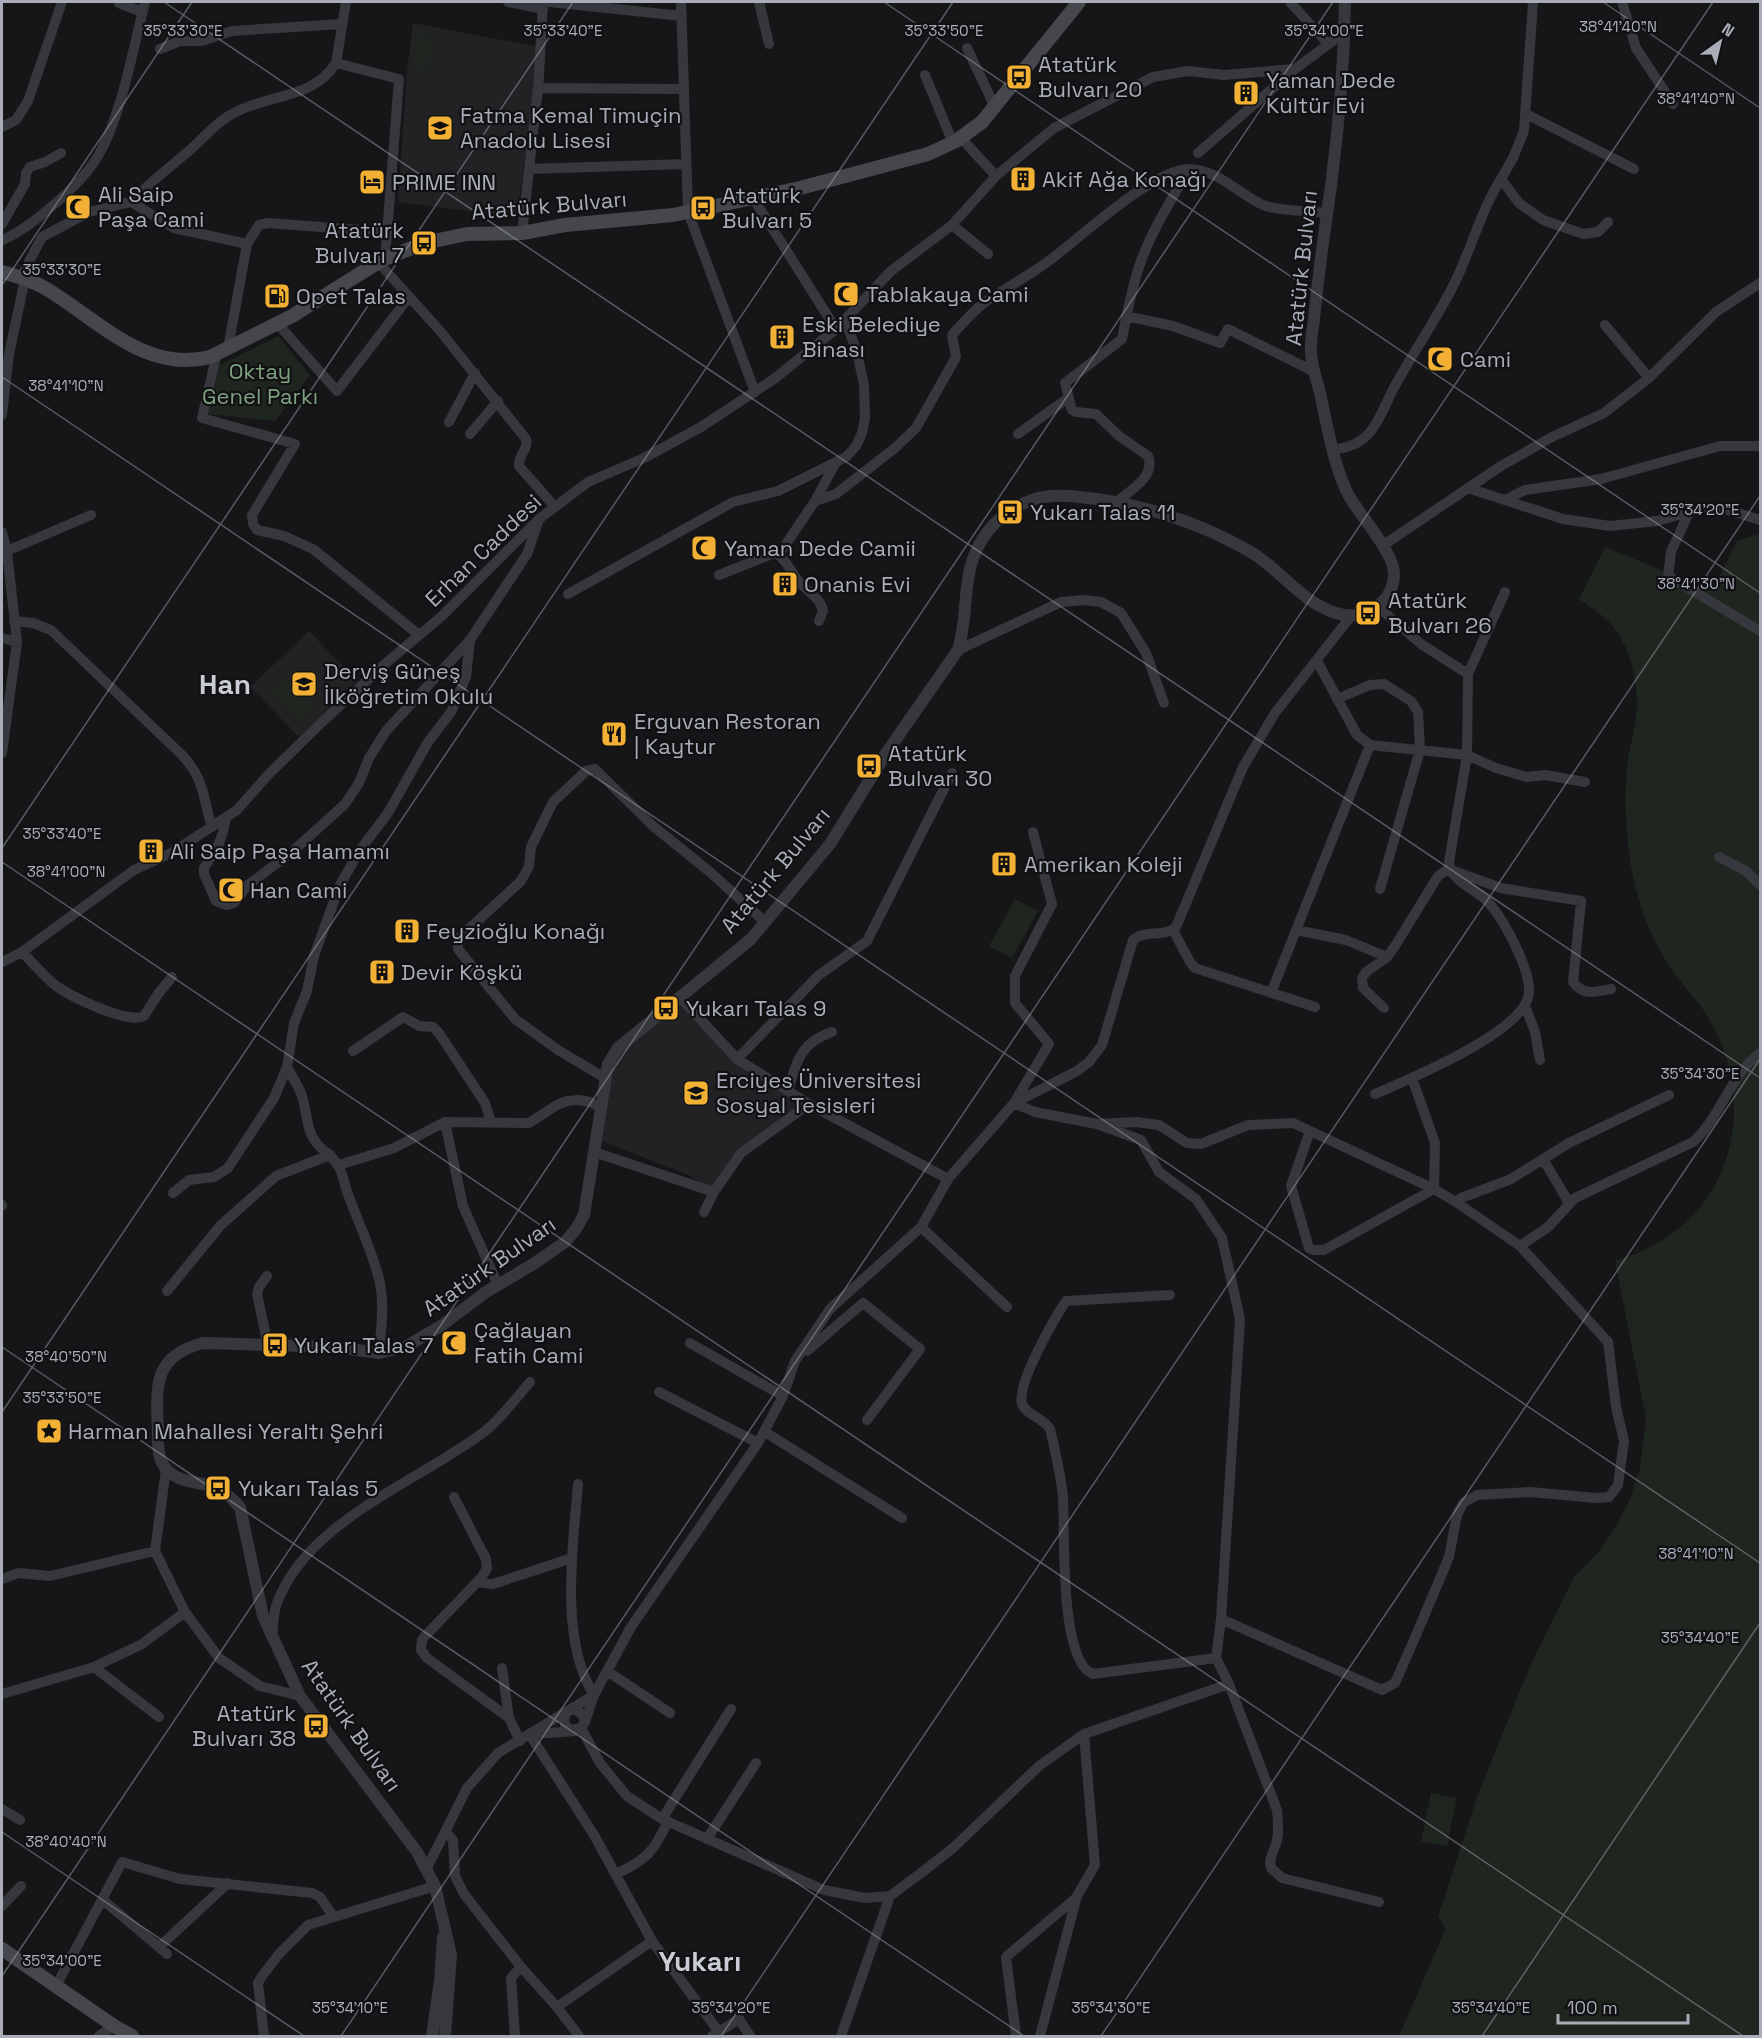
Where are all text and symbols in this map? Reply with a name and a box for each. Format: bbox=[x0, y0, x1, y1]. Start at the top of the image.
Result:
north arrow bbox=[1690, 12, 1750, 72]
text: 38°41'40"N bbox=[1579, 17, 1657, 36]
text: N bbox=[1718, 18, 1738, 42]
text: 35°33'30"E bbox=[143, 21, 223, 40]
text: 35°33'40"E bbox=[524, 21, 602, 40]
text: 35°33'50"E bbox=[904, 21, 984, 40]
text: 35°34'00"E bbox=[1284, 21, 1364, 40]
place label: Atatürk Bulvarı 20 bbox=[1038, 50, 1142, 103]
bus stop icon: Atatürk Bulvarı 20 bbox=[1004, 62, 1034, 92]
place label: Yaman Dede Kültür Evi bbox=[1266, 66, 1396, 119]
building icon: Yaman Dede Kültür Evi bbox=[1231, 78, 1261, 108]
text: 38°41'40"N bbox=[1657, 89, 1735, 108]
place label: Fatma Kemal Timuçin Anadolu Lisesi bbox=[460, 101, 681, 154]
school or university icon: Fatma Kemal Timuçin Anadolu Lisesi bbox=[425, 113, 455, 143]
building icon: Akif Ağa Konağı bbox=[1008, 164, 1038, 194]
place label: Akif Ağa Konağı bbox=[1042, 165, 1206, 193]
hotel icon: PRIME INN bbox=[357, 167, 387, 197]
place label: PRIME INN bbox=[392, 168, 496, 196]
place label: Ali Saip Paşa Cami bbox=[98, 180, 204, 233]
place label: Atatürk Bulvarı 5 bbox=[722, 181, 812, 234]
street label: Atatürk Bulvarı bbox=[470, 184, 628, 226]
street label: Atatürk Bulvarı bbox=[1279, 189, 1323, 347]
mosque icon: Ali Saip Paşa Cami bbox=[63, 192, 93, 222]
bus stop icon: Atatürk Bulvarı 5 bbox=[688, 193, 718, 223]
place label: Atatürk Bulvarı 7 bbox=[315, 216, 404, 269]
bus stop icon: Atatürk Bulvarı 7 bbox=[409, 228, 439, 258]
text: 35°33'30"E bbox=[22, 260, 102, 279]
mosque icon: Tablakaya Cami bbox=[831, 279, 861, 309]
place label: Tablakaya Cami bbox=[866, 280, 1029, 308]
fuel station icon: Opet Talas bbox=[262, 281, 292, 311]
place label: Opet Talas bbox=[296, 282, 406, 310]
place label: Eski Belediye Binası bbox=[802, 310, 941, 363]
building icon: Eski Belediye Binası bbox=[767, 322, 797, 352]
mosque icon: Cami bbox=[1425, 344, 1455, 374]
place label: Cami bbox=[1460, 345, 1511, 373]
park label: Oktay Genel Parkı bbox=[202, 357, 318, 410]
text: 38°41'10"N bbox=[28, 376, 104, 395]
street label: Erhan Caddesi bbox=[419, 488, 547, 612]
bus stop icon: Yukarı Talas 11 bbox=[995, 497, 1025, 527]
place label: Yukarı Talas 11 bbox=[1030, 498, 1176, 526]
text: 35°34'20"E bbox=[1661, 500, 1739, 519]
mosque icon: Yaman Dede Camii bbox=[689, 533, 719, 563]
place label: Yaman Dede Camii bbox=[724, 534, 916, 562]
building icon: Onanis Evi bbox=[770, 569, 800, 599]
place label: Onanis Evi bbox=[804, 570, 911, 598]
text: 38°41'30"N bbox=[1657, 574, 1735, 593]
place label: Atatürk Bulvarı 26 bbox=[1388, 586, 1492, 639]
bus stop icon: Atatürk Bulvarı 26 bbox=[1353, 598, 1383, 628]
place label: Derviş Güneş İlköğretim Okulu bbox=[324, 657, 493, 710]
district label: Han bbox=[199, 666, 251, 702]
school or university icon: Derviş Güneş İlköğretim Okulu bbox=[289, 669, 319, 699]
place label: Erguvan Restoran | Kaytur bbox=[634, 707, 821, 760]
restaurant icon: Erguvan Restoran | Kaytur bbox=[599, 719, 629, 749]
place label: Atatürk Bulvarı 30 bbox=[888, 739, 992, 792]
bus stop icon: Atatürk Bulvarı 30 bbox=[854, 751, 884, 781]
street label: Atatürk Bulvarı bbox=[714, 801, 836, 939]
text: 35°33'40"E bbox=[23, 824, 101, 843]
building icon: Ali Saip Paşa Hamamı bbox=[136, 836, 166, 866]
place label: Ali Saip Paşa Hamamı bbox=[170, 837, 390, 865]
building icon: Amerikan Koleji bbox=[989, 849, 1019, 879]
place label: Amerikan Koleji bbox=[1024, 850, 1183, 878]
text: 38°41'00"N bbox=[27, 862, 105, 881]
mosque icon: Han Cami bbox=[216, 875, 246, 905]
place label: Han Cami bbox=[250, 876, 347, 904]
building icon: Feyzioğlu Konağı bbox=[392, 916, 422, 946]
place label: Feyzioğlu Konağı bbox=[426, 917, 605, 945]
building icon: Devir Köşkü bbox=[367, 957, 397, 987]
place label: Devir Köşkü bbox=[401, 958, 523, 986]
bus stop icon: Yukarı Talas 9 bbox=[651, 993, 681, 1023]
place label: Yukarı Talas 9 bbox=[686, 994, 827, 1022]
text: 35°34'30"E bbox=[1661, 1064, 1739, 1083]
place label: Erciyes Üniversitesi Sosyal Tesisleri bbox=[716, 1066, 921, 1119]
school or university icon: Erciyes Üniversitesi Sosyal Tesisleri bbox=[681, 1078, 711, 1108]
street label: Atatürk Bulvarı bbox=[417, 1210, 561, 1322]
place label: Çağlayan Fatih Cami bbox=[474, 1316, 583, 1369]
mosque icon: Çağlayan Fatih Cami bbox=[439, 1328, 469, 1358]
bus stop icon: Yukarı Talas 7 bbox=[260, 1330, 290, 1360]
place label: Yukarı Talas 7 bbox=[294, 1331, 434, 1359]
text: 38°40'50"N bbox=[25, 1347, 107, 1366]
text: 35°33'50"E bbox=[22, 1388, 102, 1407]
place icon: Harman Mahallesi Yeraltı Şehri bbox=[34, 1416, 64, 1446]
place label: Harman Mahallesi Yeraltı Şehri bbox=[68, 1417, 383, 1445]
bus stop icon: Yukarı Talas 5 bbox=[203, 1473, 233, 1503]
place label: Yukarı Talas 5 bbox=[238, 1474, 378, 1502]
text: 38°41'10"N bbox=[1658, 1544, 1734, 1563]
text: 35°34'40"E bbox=[1661, 1628, 1739, 1647]
street label: Atatürk Bulvarı bbox=[296, 1653, 408, 1797]
place label: Atatürk Bulvarı 38 bbox=[192, 1699, 296, 1752]
bus stop icon: Atatürk Bulvarı 38 bbox=[301, 1711, 331, 1741]
text: 38°40'40"N bbox=[25, 1832, 107, 1851]
district label: Yukarı bbox=[659, 1943, 741, 1979]
text: 35°34'00"E bbox=[22, 1951, 102, 1970]
scale bar bbox=[1558, 1987, 1688, 2025]
text: 100 m bbox=[1567, 1996, 1618, 2019]
text: 35°34'10"E bbox=[312, 1998, 388, 2017]
text: 35°34'20"E bbox=[692, 1998, 770, 2017]
text: 35°34'30"E bbox=[1072, 1998, 1150, 2017]
text: 35°34'40"E bbox=[1452, 1998, 1530, 2017]

